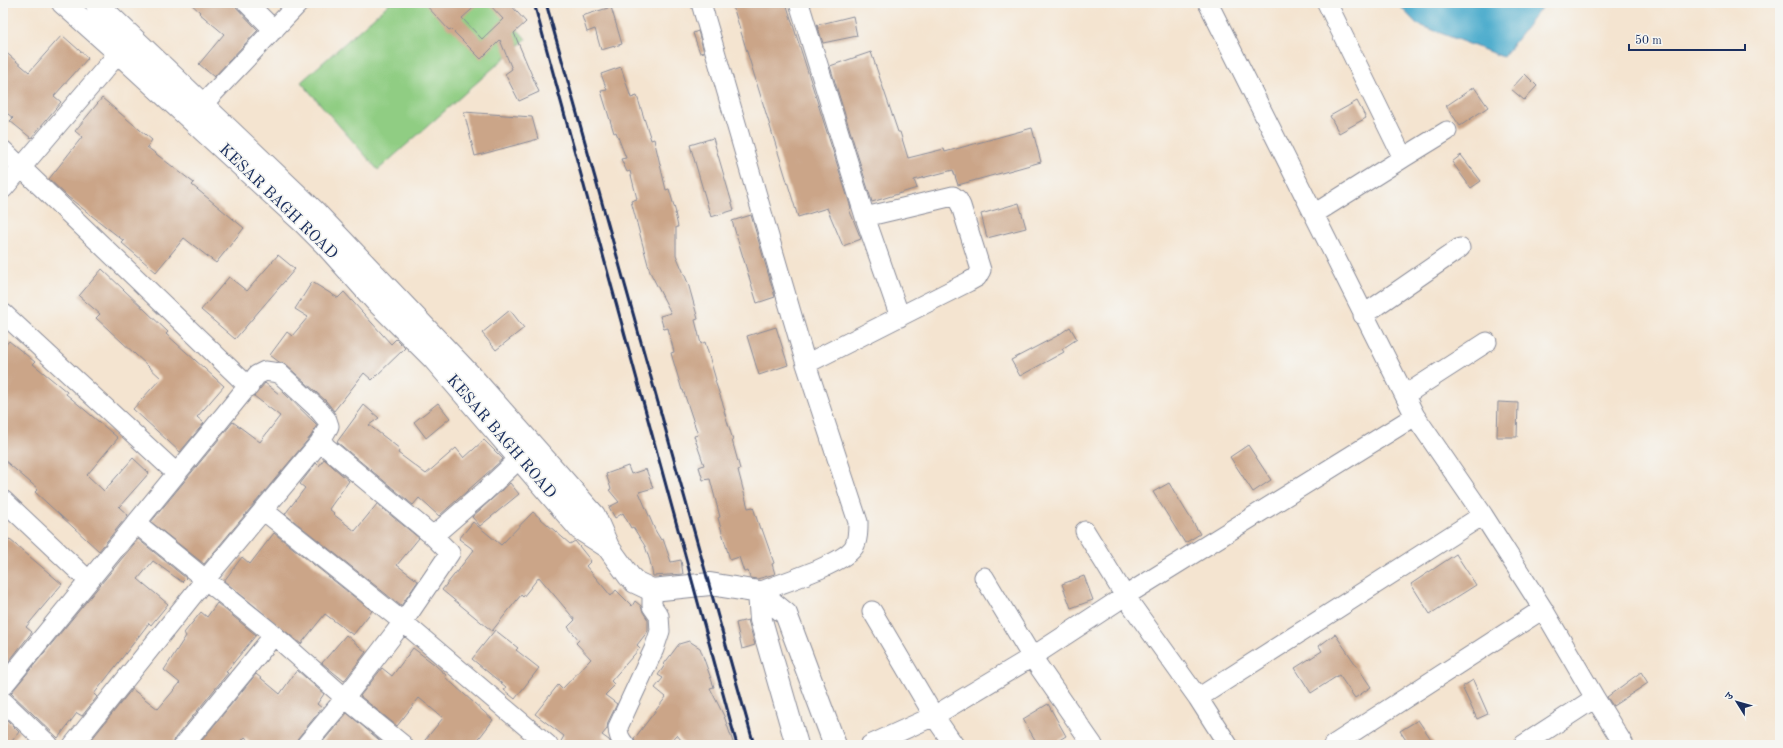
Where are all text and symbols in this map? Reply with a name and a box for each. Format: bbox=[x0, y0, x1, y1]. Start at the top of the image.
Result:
scale bar bbox=[1629, 26, 1745, 52]
text: 50 m bbox=[1635, 34, 1662, 47]
street label: KESAR BAGH ROAD bbox=[216, 141, 340, 263]
street label: KESAR BAGH ROAD bbox=[443, 372, 559, 502]
north arrow bbox=[1717, 682, 1757, 722]
text: उ bbox=[1724, 690, 1737, 703]

